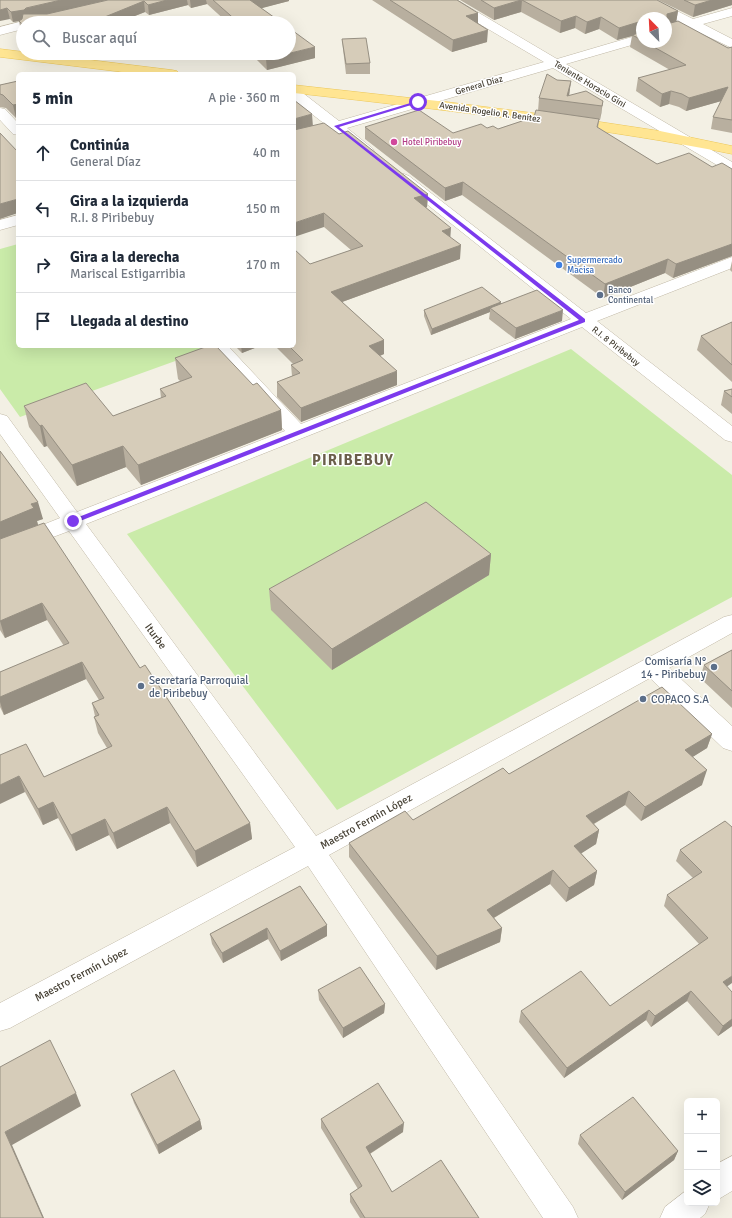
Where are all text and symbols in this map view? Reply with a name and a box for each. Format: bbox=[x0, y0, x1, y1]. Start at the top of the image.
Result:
north arrow bbox=[636, 12, 672, 48]
search box bbox=[16, 16, 296, 60]
icon: search bbox=[30, 27, 52, 49]
text: Buscar aquí bbox=[62, 29, 137, 47]
street label: Teniente Horacio Gini bbox=[552, 59, 628, 110]
street label: General Díaz bbox=[454, 73, 504, 98]
text: 5 min bbox=[32, 88, 73, 109]
text: A pie · 360 m bbox=[208, 90, 280, 106]
route start bbox=[409, 93, 427, 111]
street label: Avenida Rogelio R. Benítez bbox=[439, 100, 541, 125]
text: Continúa bbox=[70, 136, 129, 154]
marker: Hotel Piribebuy bbox=[389, 137, 399, 147]
place label: Hotel Piribebuy bbox=[402, 137, 462, 148]
icon: ahead bbox=[32, 142, 54, 164]
text: 40 m bbox=[253, 145, 280, 161]
text: General Díaz bbox=[70, 154, 141, 170]
text: Gira a la izquierda bbox=[70, 192, 189, 210]
icon: left bbox=[32, 198, 54, 220]
text: 150 m bbox=[246, 201, 280, 217]
text: R.I. 8 Piribebuy bbox=[70, 210, 154, 226]
text: Gira a la derecha bbox=[70, 248, 180, 266]
icon: right bbox=[32, 254, 54, 276]
place label: Supermercado Macisa bbox=[567, 255, 623, 276]
text: 170 m bbox=[246, 257, 280, 273]
marker: Supermercado Macisa bbox=[554, 260, 564, 270]
text: Mariscal Estigarribia bbox=[70, 266, 186, 282]
place label: Banco Continental bbox=[608, 285, 654, 306]
marker: Banco Continental bbox=[595, 290, 605, 300]
icon: arrive bbox=[32, 310, 54, 332]
text: Llegada al destino bbox=[70, 312, 189, 330]
street label: R.I. 8 Piribebuy bbox=[589, 324, 643, 369]
district label: PIRIBEBUY bbox=[312, 451, 394, 469]
route end bbox=[64, 512, 82, 530]
street label: Iturbe bbox=[142, 621, 169, 652]
place label: Comisaría N° 14 - Piribebuy bbox=[641, 655, 707, 681]
marker: Comisaría N° 14 - Piribebuy bbox=[709, 662, 719, 672]
place label: Secretaría Parroquial de Piribebuy bbox=[149, 674, 249, 700]
marker: Secretaría Parroquial de Piribebuy bbox=[136, 681, 146, 691]
place label: COPACO S.A bbox=[651, 693, 709, 706]
marker: COPACO S.A bbox=[638, 694, 648, 704]
street label: Maestro Fermín López bbox=[318, 791, 415, 852]
street label: Maestro Fermín López bbox=[33, 944, 130, 1004]
map controls bbox=[684, 1098, 720, 1206]
button: + bbox=[684, 1098, 720, 1134]
button: − bbox=[684, 1134, 720, 1170]
button: layers bbox=[684, 1170, 720, 1206]

